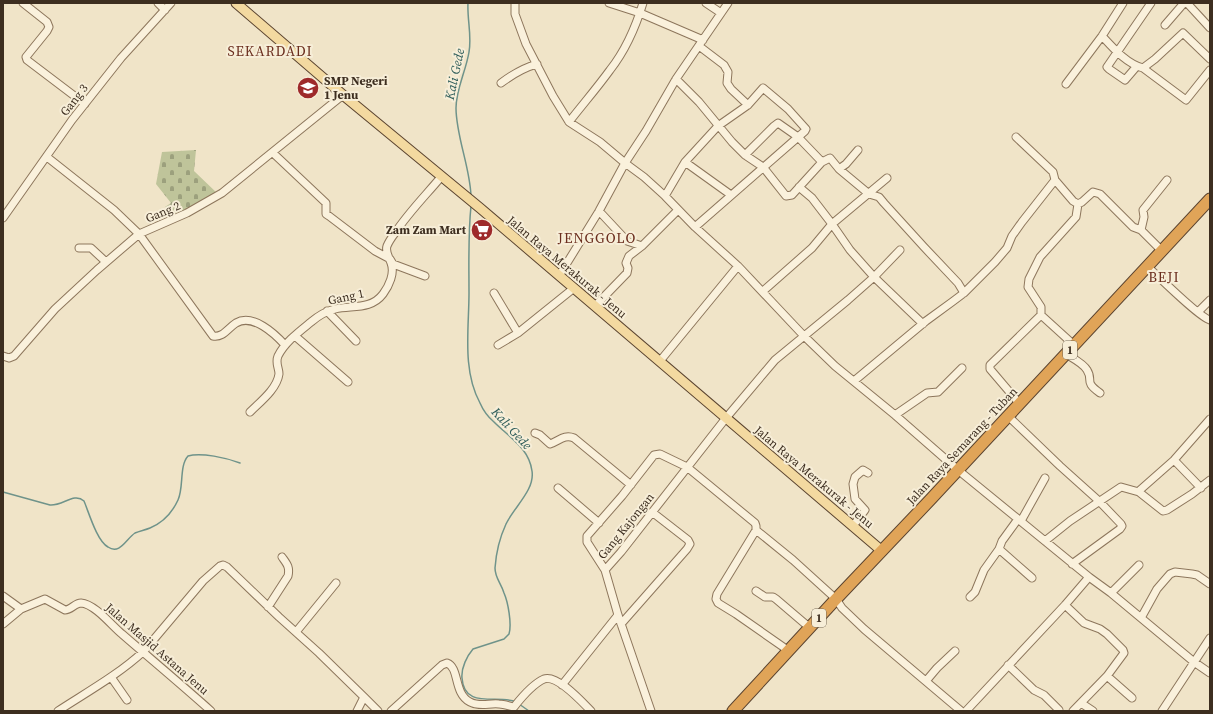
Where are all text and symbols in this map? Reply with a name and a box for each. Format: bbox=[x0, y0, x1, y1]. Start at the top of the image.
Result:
district label: SEKARDADI bbox=[227, 41, 313, 61]
water label: Kali Gede bbox=[441, 46, 468, 102]
place label: SMP Negeri 1 Jenu bbox=[324, 73, 388, 103]
school or university icon: SMP Negeri 1 Jenu bbox=[295, 75, 321, 101]
street label: Gang 3 bbox=[56, 81, 92, 119]
street label: Gang 2 bbox=[143, 197, 183, 227]
street label: Jalan Raya Merakurak - Jenu bbox=[503, 212, 630, 322]
supermarket icon: Zam Zam Mart bbox=[469, 217, 495, 243]
place label: Zam Zam Mart bbox=[386, 222, 467, 238]
district label: JENGGOLO bbox=[557, 228, 636, 248]
district label: BEJI bbox=[1148, 267, 1180, 287]
street label: Gang 1 bbox=[326, 285, 366, 309]
road number: 1 bbox=[1063, 341, 1077, 359]
street label: Jalan Raya Semarang - Tuban bbox=[902, 384, 1021, 509]
water label: Kali Gede bbox=[487, 403, 536, 454]
street label: Jalan Raya Merakurak - Jenu bbox=[750, 422, 877, 532]
street label: Gang Kajongan bbox=[594, 489, 658, 563]
street label: Jalan Masjid Astana Jenu bbox=[101, 599, 212, 698]
road number: 1 bbox=[812, 609, 826, 627]

